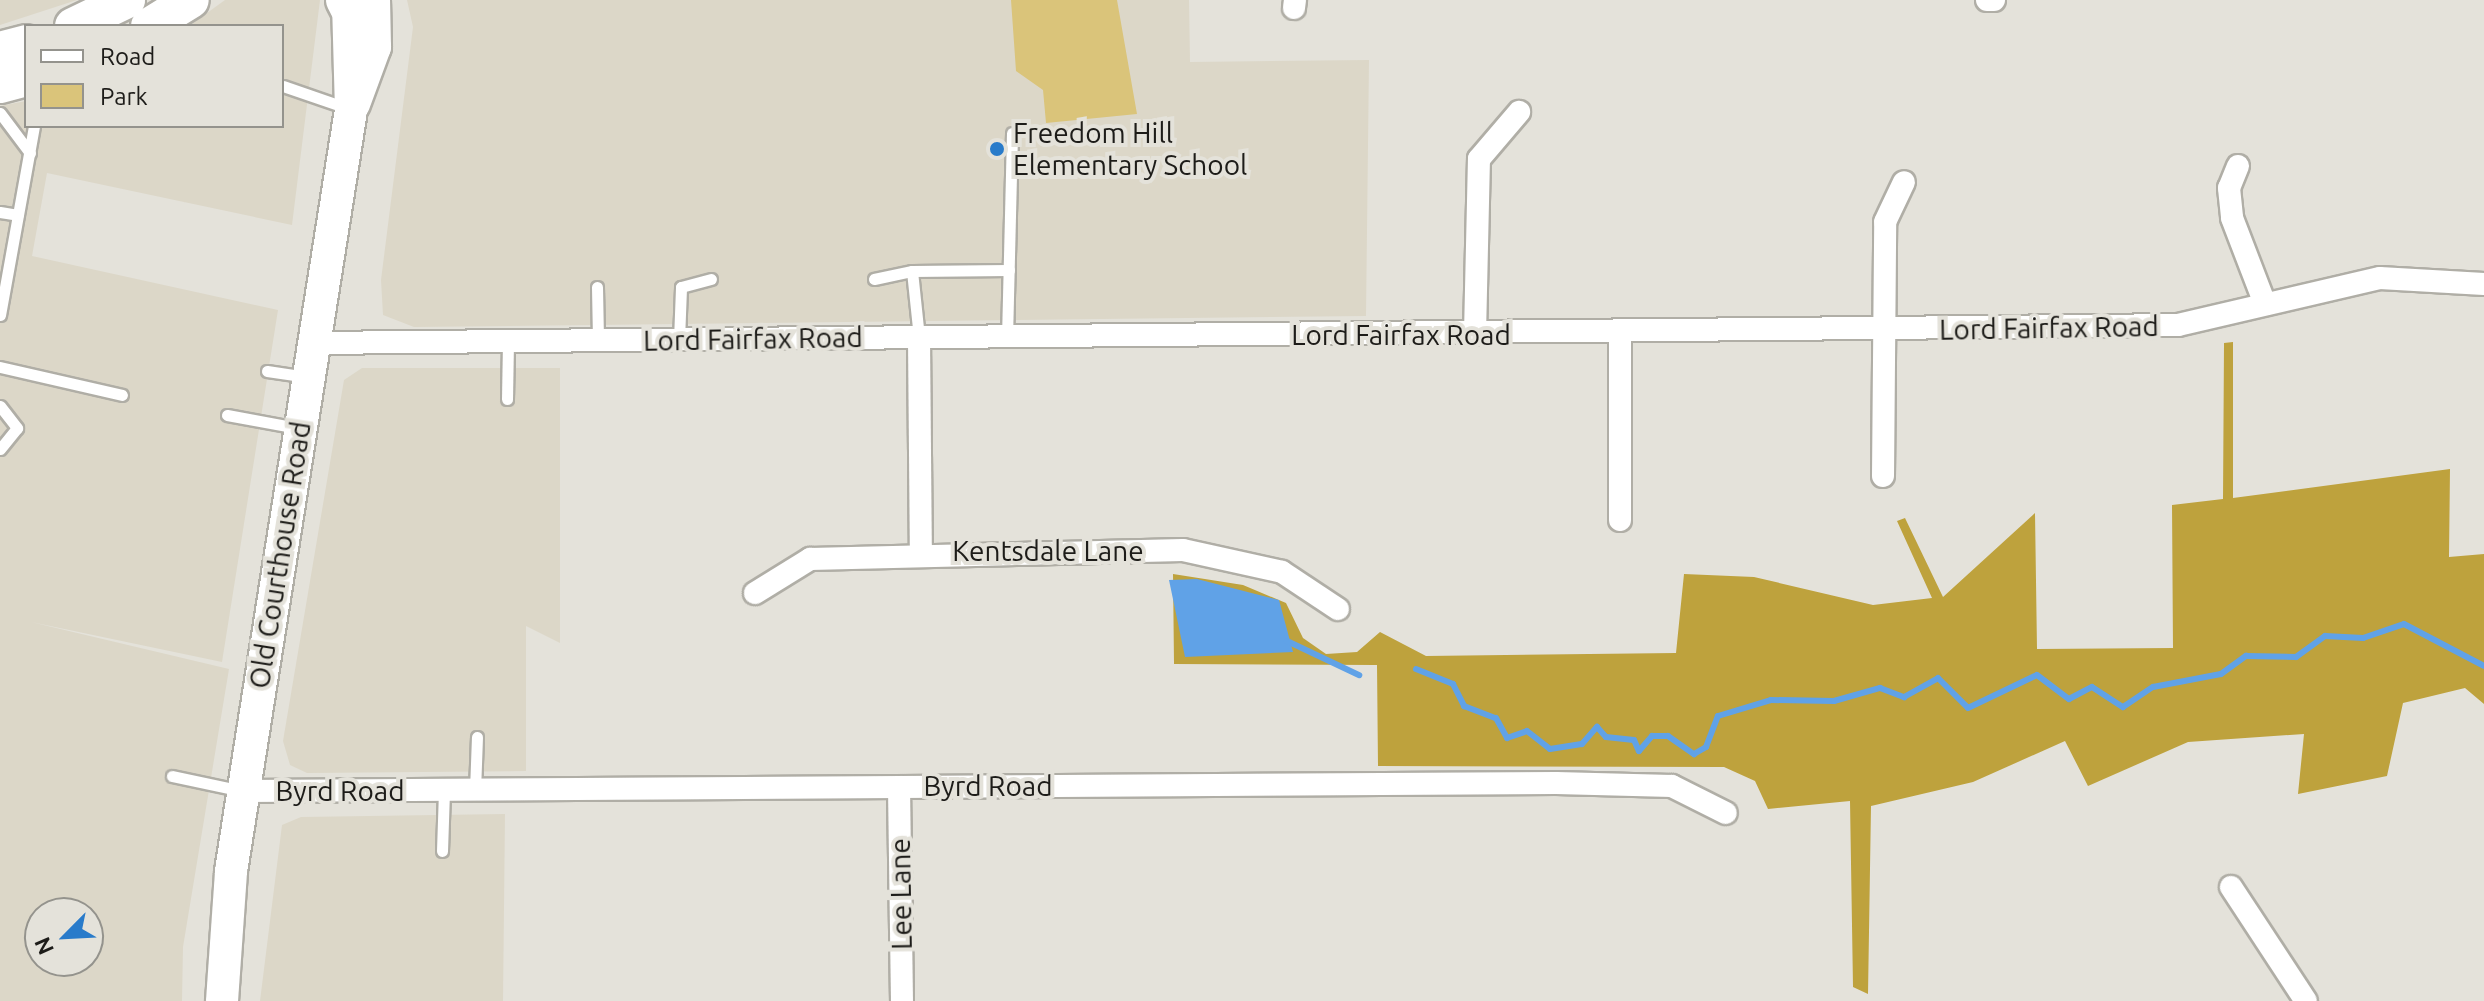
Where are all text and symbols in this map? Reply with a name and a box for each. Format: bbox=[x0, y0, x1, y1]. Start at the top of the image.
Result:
legend bbox=[24, 24, 284, 128]
text: Road bbox=[100, 43, 155, 70]
text: Park bbox=[100, 83, 148, 110]
place label: Freedom Hill Elementary School bbox=[1013, 116, 1247, 182]
marker: Freedom Hill Elementary School bbox=[988, 140, 1006, 158]
street label: Lord Fairfax Road bbox=[1939, 309, 2159, 347]
street label: Lord Fairfax Road bbox=[1291, 318, 1511, 352]
street label: Lord Fairfax Road bbox=[643, 320, 863, 358]
street label: Old Courthouse Road bbox=[242, 419, 318, 691]
street label: Kentsdale Lane bbox=[952, 534, 1144, 568]
street label: Byrd Road bbox=[923, 769, 1053, 803]
street label: Byrd Road bbox=[275, 774, 405, 808]
street label: Lee Lane bbox=[883, 838, 919, 950]
north arrow bbox=[24, 897, 104, 977]
text: N bbox=[29, 934, 58, 959]

